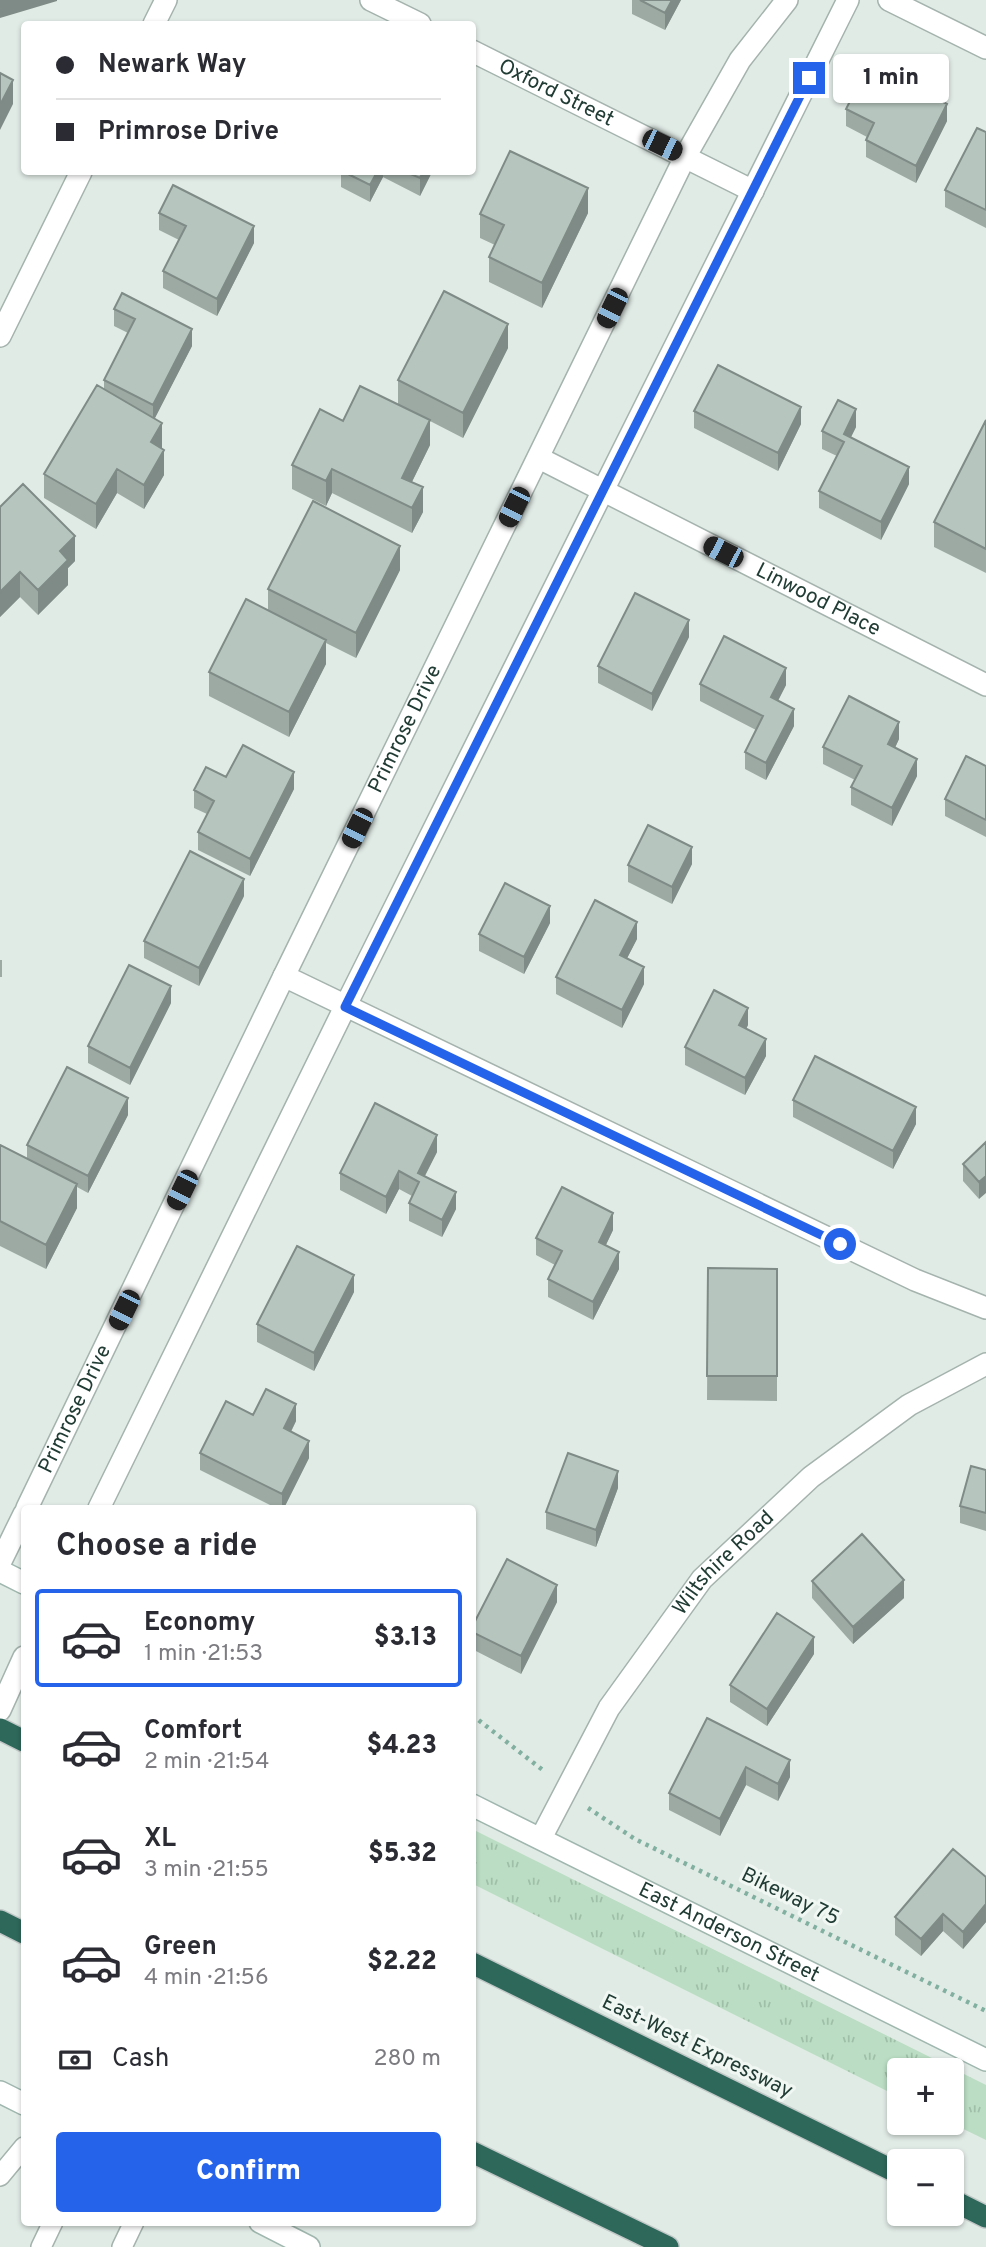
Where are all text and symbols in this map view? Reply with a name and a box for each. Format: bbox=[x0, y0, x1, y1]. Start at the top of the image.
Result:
text: Newark Way bbox=[98, 49, 247, 82]
street label: Oxford Street bbox=[494, 53, 618, 133]
callout: 1 min bbox=[834, 54, 949, 102]
route end bbox=[793, 62, 825, 94]
text: 1 min bbox=[863, 64, 919, 93]
text: Primrose Drive bbox=[98, 116, 279, 149]
car bbox=[639, 126, 686, 164]
car bbox=[594, 285, 631, 331]
car bbox=[496, 484, 533, 530]
car bbox=[700, 533, 747, 571]
street label: Linwood Place bbox=[751, 557, 885, 643]
street label: Primrose Drive bbox=[362, 660, 448, 797]
car bbox=[339, 805, 376, 851]
car bbox=[164, 1167, 201, 1213]
route start bbox=[824, 1228, 856, 1260]
car bbox=[106, 1287, 143, 1333]
street label: Primrose Drive bbox=[32, 1340, 117, 1478]
street label: Wiltshire Road bbox=[667, 1505, 780, 1621]
text: Choose a ride bbox=[56, 1527, 257, 1567]
icon: car bbox=[60, 1607, 123, 1670]
text: Economy bbox=[144, 1607, 255, 1640]
text: $3.13 bbox=[374, 1622, 437, 1655]
text: 1 min · 21:53 bbox=[144, 1640, 263, 1669]
icon: car bbox=[60, 1715, 123, 1778]
text: Comfort bbox=[144, 1715, 242, 1748]
text: $4.23 bbox=[366, 1730, 437, 1763]
text: 2 min · 21:54 bbox=[144, 1748, 269, 1777]
icon: car bbox=[60, 1823, 123, 1886]
text: XL bbox=[144, 1823, 176, 1856]
text: $5.32 bbox=[368, 1838, 437, 1871]
text: 3 min · 21:55 bbox=[144, 1856, 269, 1885]
street label: Bikeway 75 bbox=[737, 1862, 843, 1932]
street label: East Anderson Street bbox=[634, 1876, 824, 1989]
icon: car bbox=[60, 1931, 123, 1994]
text: Green bbox=[144, 1931, 217, 1964]
text: $2.22 bbox=[367, 1946, 437, 1979]
text: 4 min · 21:56 bbox=[144, 1964, 269, 1993]
street label: East-West Expressway bbox=[597, 1989, 797, 2105]
icon: cash bbox=[56, 2041, 94, 2079]
text: Cash bbox=[112, 2043, 169, 2076]
text: 280 m bbox=[373, 2045, 441, 2074]
map controls bbox=[887, 2058, 964, 2226]
button: + bbox=[887, 2058, 964, 2135]
button: Confirm bbox=[56, 2132, 441, 2212]
button: − bbox=[887, 2149, 964, 2226]

